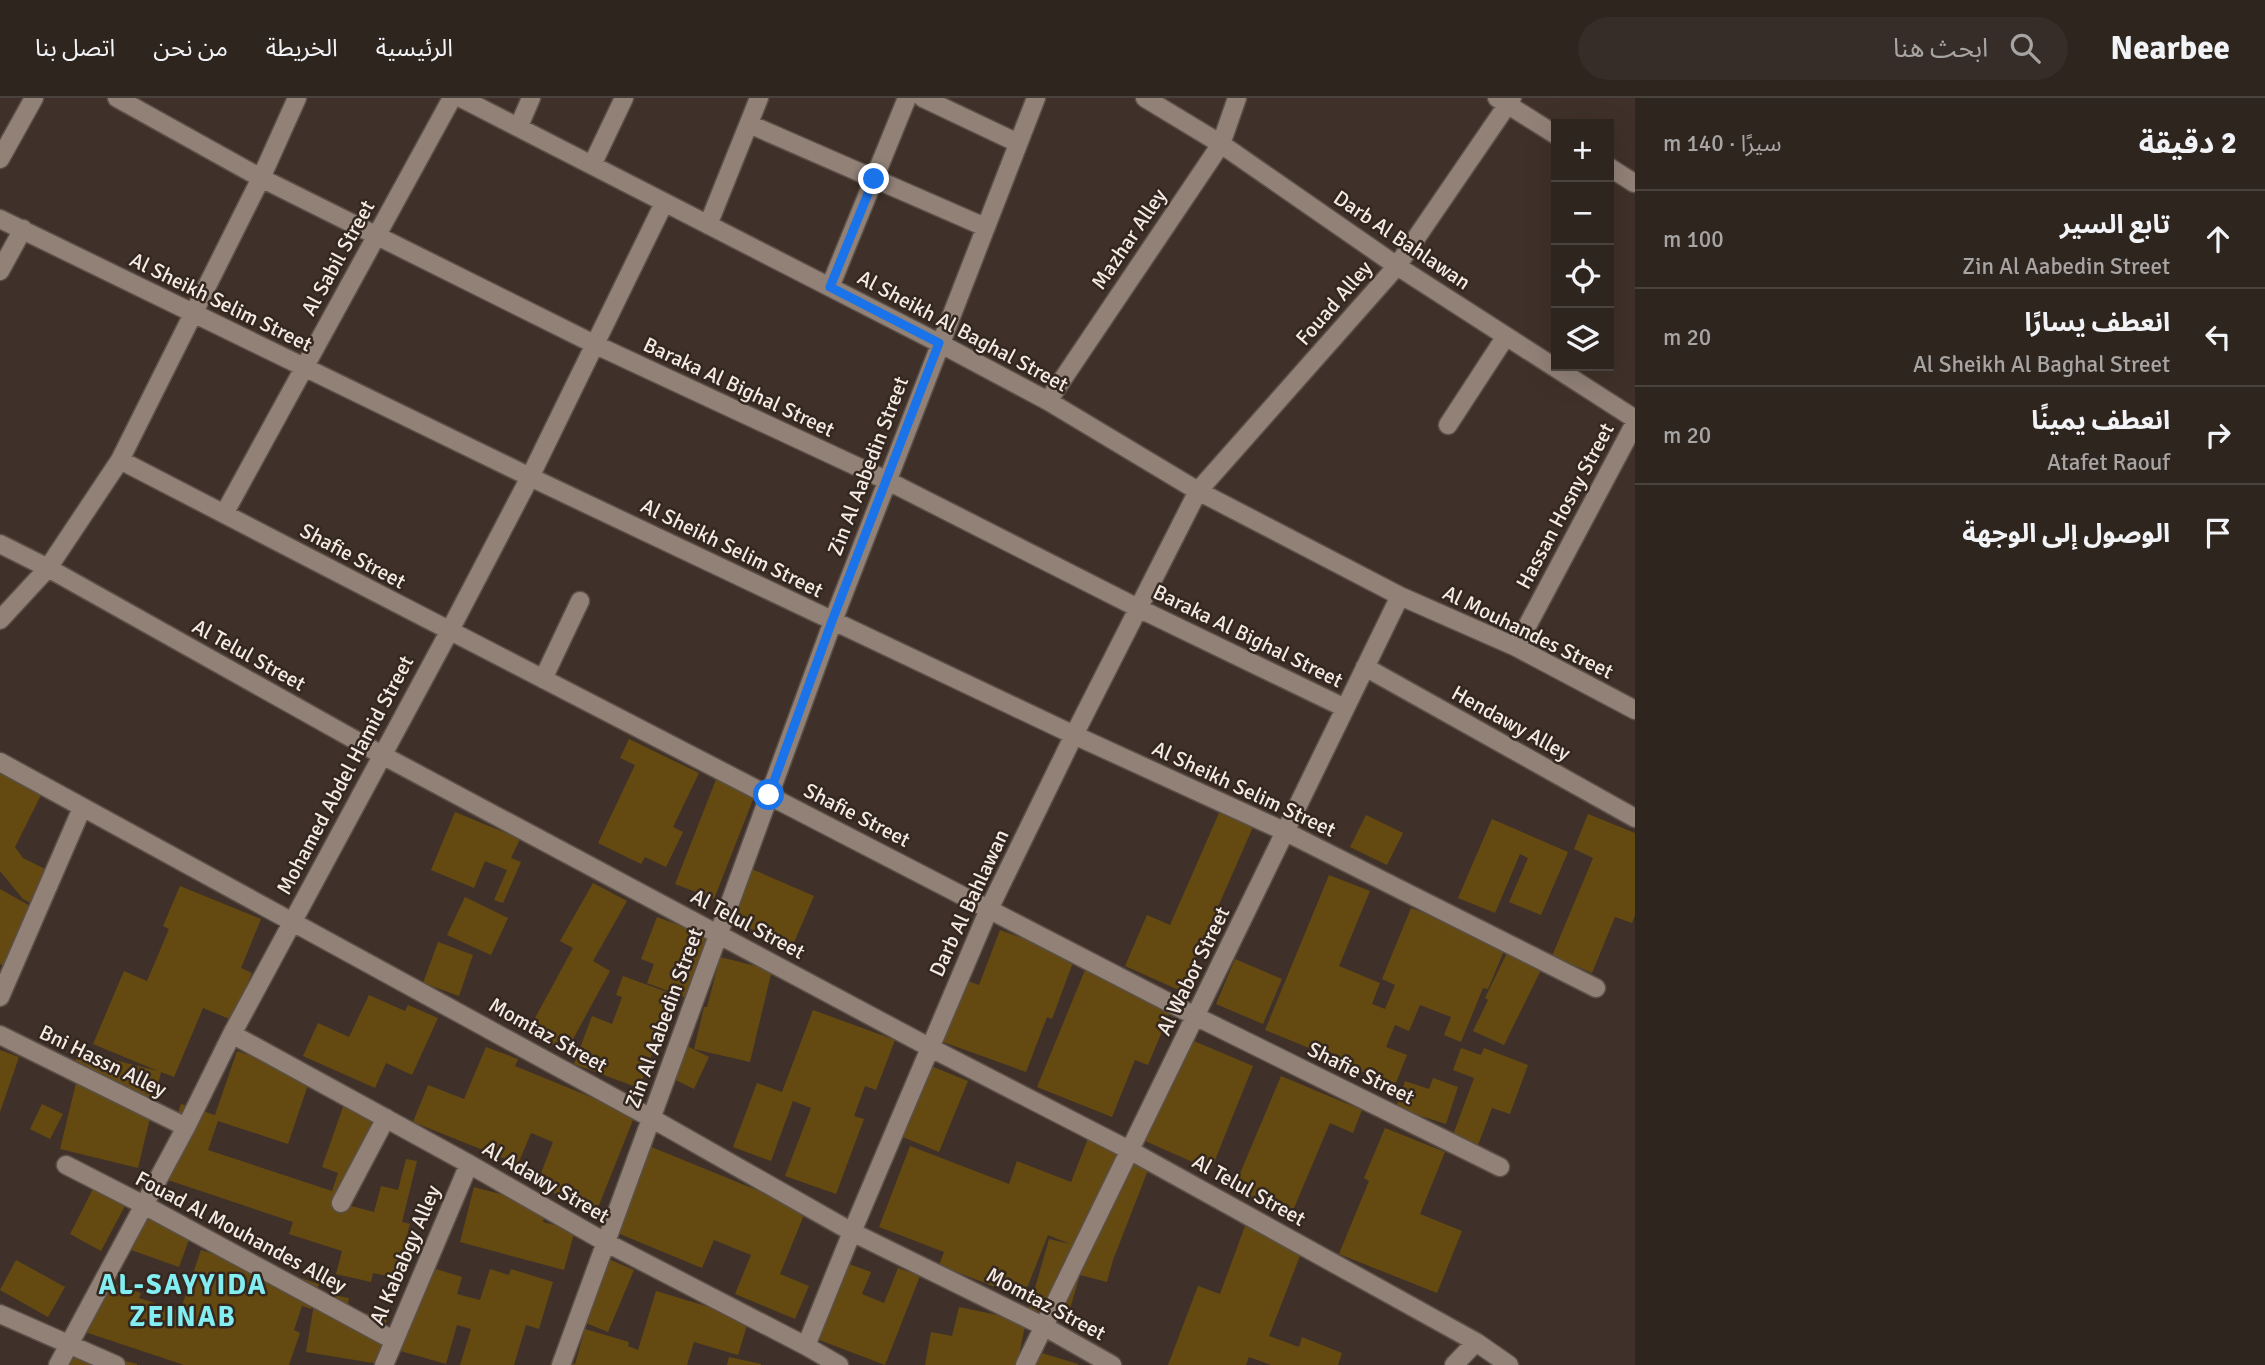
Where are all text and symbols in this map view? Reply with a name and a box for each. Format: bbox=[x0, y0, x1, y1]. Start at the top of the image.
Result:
search box bbox=[1578, 17, 2068, 80]
text: Nearbee bbox=[2110, 28, 2230, 69]
icon: search bbox=[2006, 29, 2044, 67]
text: اتصل بنا bbox=[35, 33, 115, 63]
text: من نحن bbox=[153, 33, 228, 63]
text: الخريطة bbox=[266, 33, 338, 63]
text: الرئيسية bbox=[376, 33, 453, 63]
text: ابحث هنا bbox=[1893, 33, 1988, 65]
map controls bbox=[1551, 119, 1614, 371]
button: + bbox=[1551, 119, 1614, 182]
text: 2 دقيقة bbox=[2139, 125, 2237, 162]
text: سيرًا · 140 m bbox=[1663, 129, 1781, 158]
route end bbox=[858, 163, 889, 194]
button: − bbox=[1551, 182, 1614, 245]
street label: Mazhar Alley bbox=[1086, 183, 1172, 294]
street label: Darb Al Bahlawan bbox=[1329, 185, 1475, 295]
street label: Al Sabil Street bbox=[296, 196, 380, 320]
text: تابع السير bbox=[2060, 209, 2170, 241]
icon: ahead bbox=[2199, 220, 2237, 258]
text: 100 m bbox=[1663, 225, 1724, 254]
button: locate bbox=[1551, 245, 1614, 308]
street label: Al Sheikh Selim Street bbox=[126, 247, 316, 357]
text: Zin Al Aabedin Street bbox=[1962, 252, 2170, 281]
street label: Fouad Alley bbox=[1290, 255, 1378, 351]
street label: Al Sheikh Al Baghal Street bbox=[853, 264, 1073, 398]
text: انعطف يسارًا bbox=[2025, 307, 2170, 339]
button: layers bbox=[1551, 308, 1614, 371]
icon: left bbox=[2199, 318, 2237, 356]
text: 20 m bbox=[1663, 323, 1711, 352]
street label: Baraka Al Bighal Street bbox=[639, 331, 839, 443]
text: Al Sheikh Al Baghal Street bbox=[1913, 350, 2170, 379]
street label: Zin Al Aabedin Street bbox=[822, 373, 914, 559]
text: انعطف يمينًا bbox=[2031, 405, 2170, 437]
icon: right bbox=[2199, 416, 2237, 454]
street label: Hassan Hosny Street bbox=[1510, 418, 1620, 594]
text: 20 m bbox=[1663, 421, 1711, 450]
text: Atafet Raouf bbox=[2047, 448, 2170, 477]
street label: Al Sheikh Selim Street bbox=[637, 493, 827, 603]
icon: arrive bbox=[2199, 514, 2237, 552]
street label: Shafie Street bbox=[296, 517, 410, 595]
text: الوصول إلى الوجهة bbox=[1962, 518, 2170, 550]
street label: Baraka Al Bighal Street bbox=[1149, 579, 1347, 693]
street label: Al Mouhandes Street bbox=[1438, 579, 1618, 685]
street label: Al Telul Street bbox=[188, 613, 310, 697]
street label: Mohamed Abdel Hamid Street bbox=[271, 651, 419, 899]
street label: Hendawy Alley bbox=[1447, 680, 1575, 766]
street label: Al Sheikh Selim Street bbox=[1148, 735, 1340, 843]
street label: Shafie Street bbox=[800, 777, 914, 853]
route start bbox=[753, 779, 784, 810]
street label: Darb Al Bahlawan bbox=[924, 825, 1014, 981]
street label: Al Telul Street bbox=[687, 883, 809, 965]
street label: Al Wabor Street bbox=[1151, 902, 1235, 1040]
street label: Zin Al Aabedin Street bbox=[619, 924, 709, 1112]
street label: Momtaz Street bbox=[484, 992, 612, 1078]
street label: Bni Hassn Alley bbox=[35, 1019, 171, 1103]
street label: Shafie Street bbox=[1303, 1036, 1419, 1110]
street label: Al Adawy Street bbox=[478, 1135, 614, 1229]
street label: Al Telul Street bbox=[1188, 1148, 1310, 1232]
street label: Fouad Al Mouhandes Alley bbox=[131, 1165, 351, 1299]
street label: Al Kababgy Alley bbox=[364, 1181, 446, 1329]
street label: Momtaz Street bbox=[982, 1262, 1110, 1346]
district label: AL-SAYYIDA ZEINAB bbox=[98, 1268, 268, 1334]

